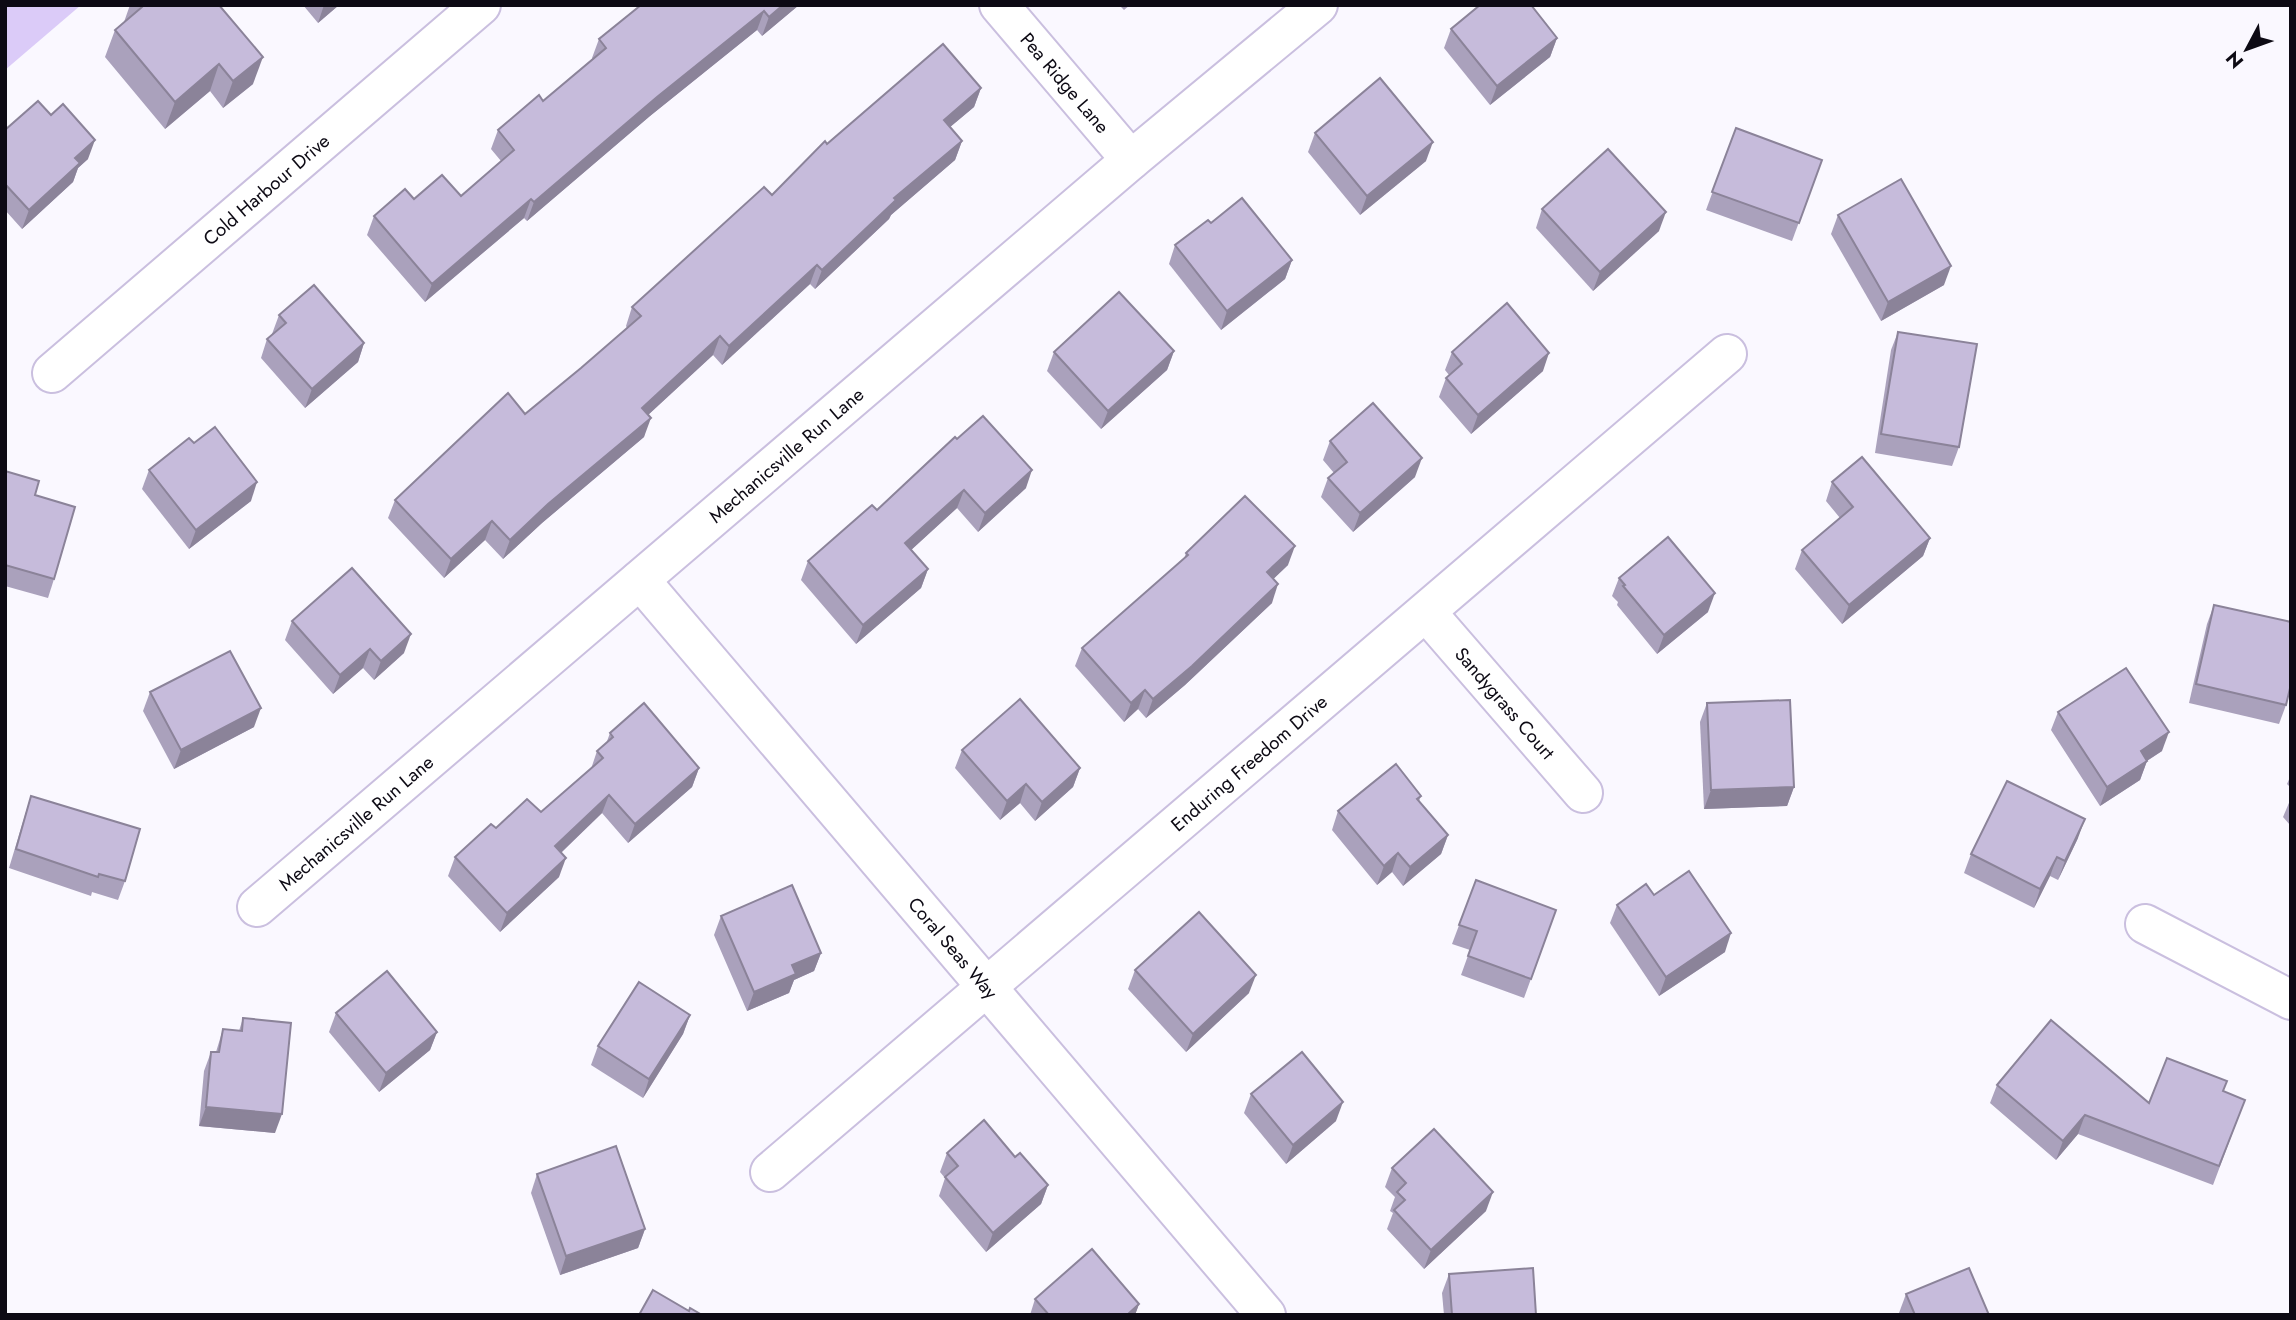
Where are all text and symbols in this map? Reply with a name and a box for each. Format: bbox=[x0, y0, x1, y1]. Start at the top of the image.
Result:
north arrow bbox=[2212, 14, 2282, 84]
street label: Pea Ridge Lane bbox=[1014, 26, 1116, 139]
text: N bbox=[2219, 45, 2250, 74]
street label: Cold Harbour Drive bbox=[197, 127, 335, 251]
street label: Mechanicsville Run Lane bbox=[703, 381, 870, 529]
street label: Sandygrass Court bbox=[1449, 641, 1561, 765]
street label: Enduring Freedom Drive bbox=[1165, 688, 1333, 837]
street label: Mechanicsville Run Lane bbox=[272, 748, 439, 897]
street label: Coral Seas Way bbox=[902, 891, 1005, 1005]

